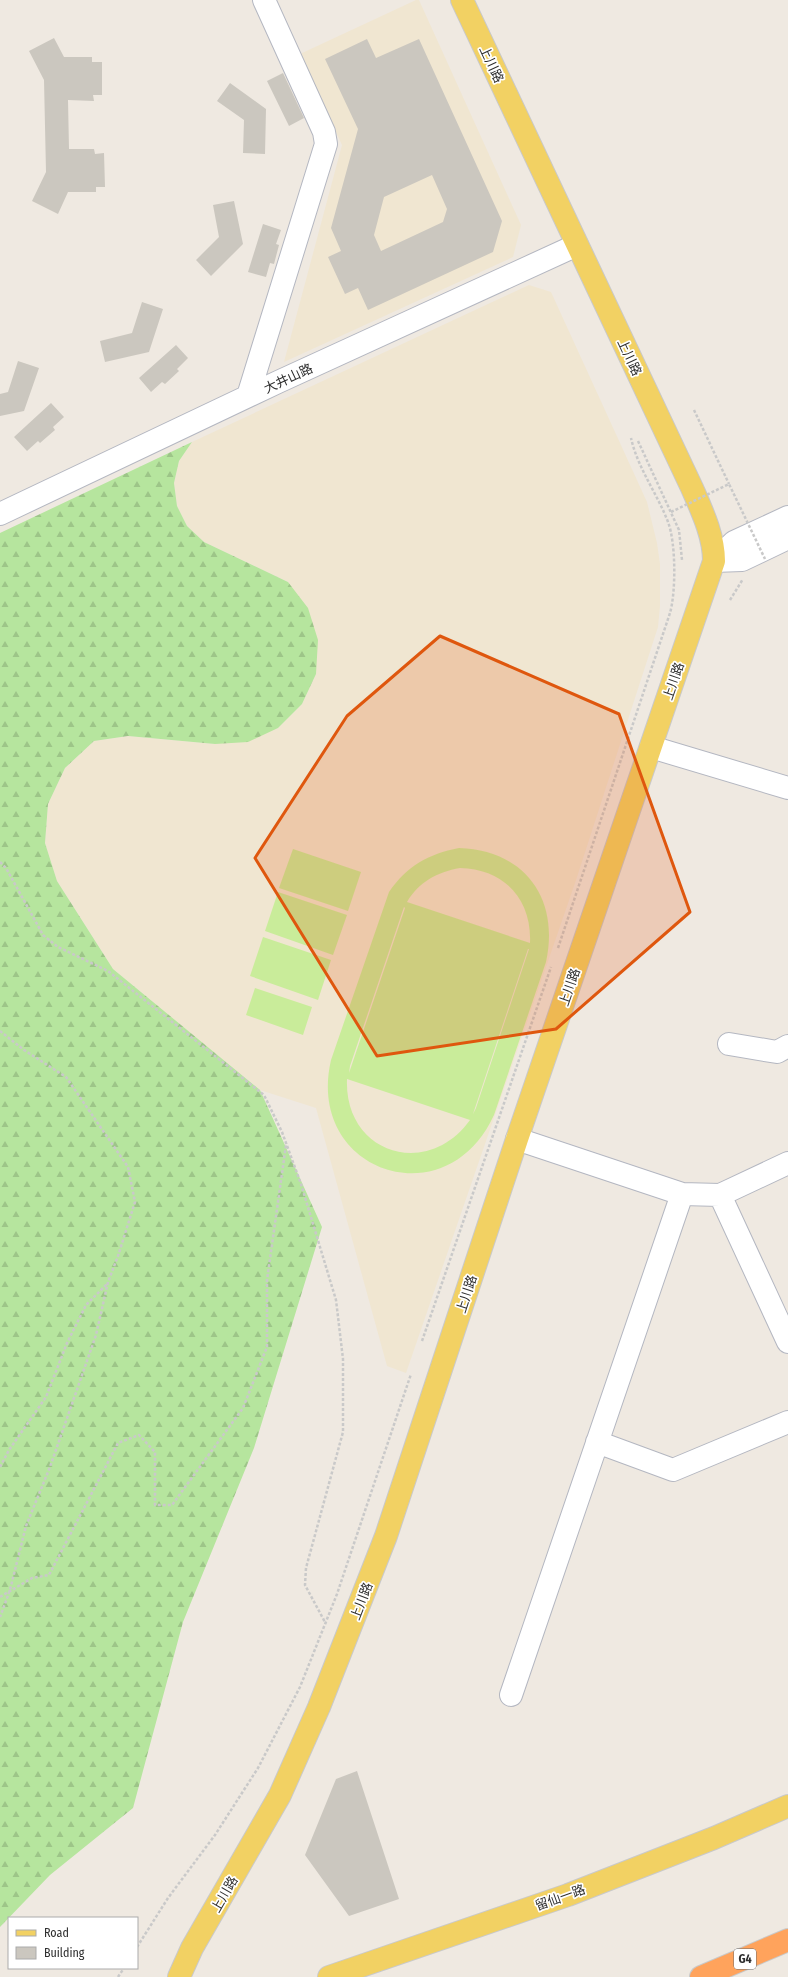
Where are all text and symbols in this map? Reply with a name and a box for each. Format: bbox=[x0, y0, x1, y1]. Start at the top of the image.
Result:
street label: 上川路 bbox=[477, 43, 507, 85]
street label: 上川路 bbox=[615, 336, 645, 378]
street label: 大井山路 bbox=[261, 361, 315, 396]
street label: 上川路 bbox=[660, 660, 687, 702]
street label: 上川路 bbox=[556, 966, 583, 1008]
street label: 上川路 bbox=[453, 1273, 480, 1315]
street label: 上川路 bbox=[347, 1580, 375, 1622]
street label: 上川路 bbox=[208, 1874, 241, 1915]
street label: 留仙一路 bbox=[533, 1882, 587, 1913]
legend bbox=[8, 1917, 138, 1969]
text: Road bbox=[44, 1926, 69, 1940]
text: Building bbox=[44, 1946, 85, 1960]
road number: G4 bbox=[734, 1949, 756, 1969]

